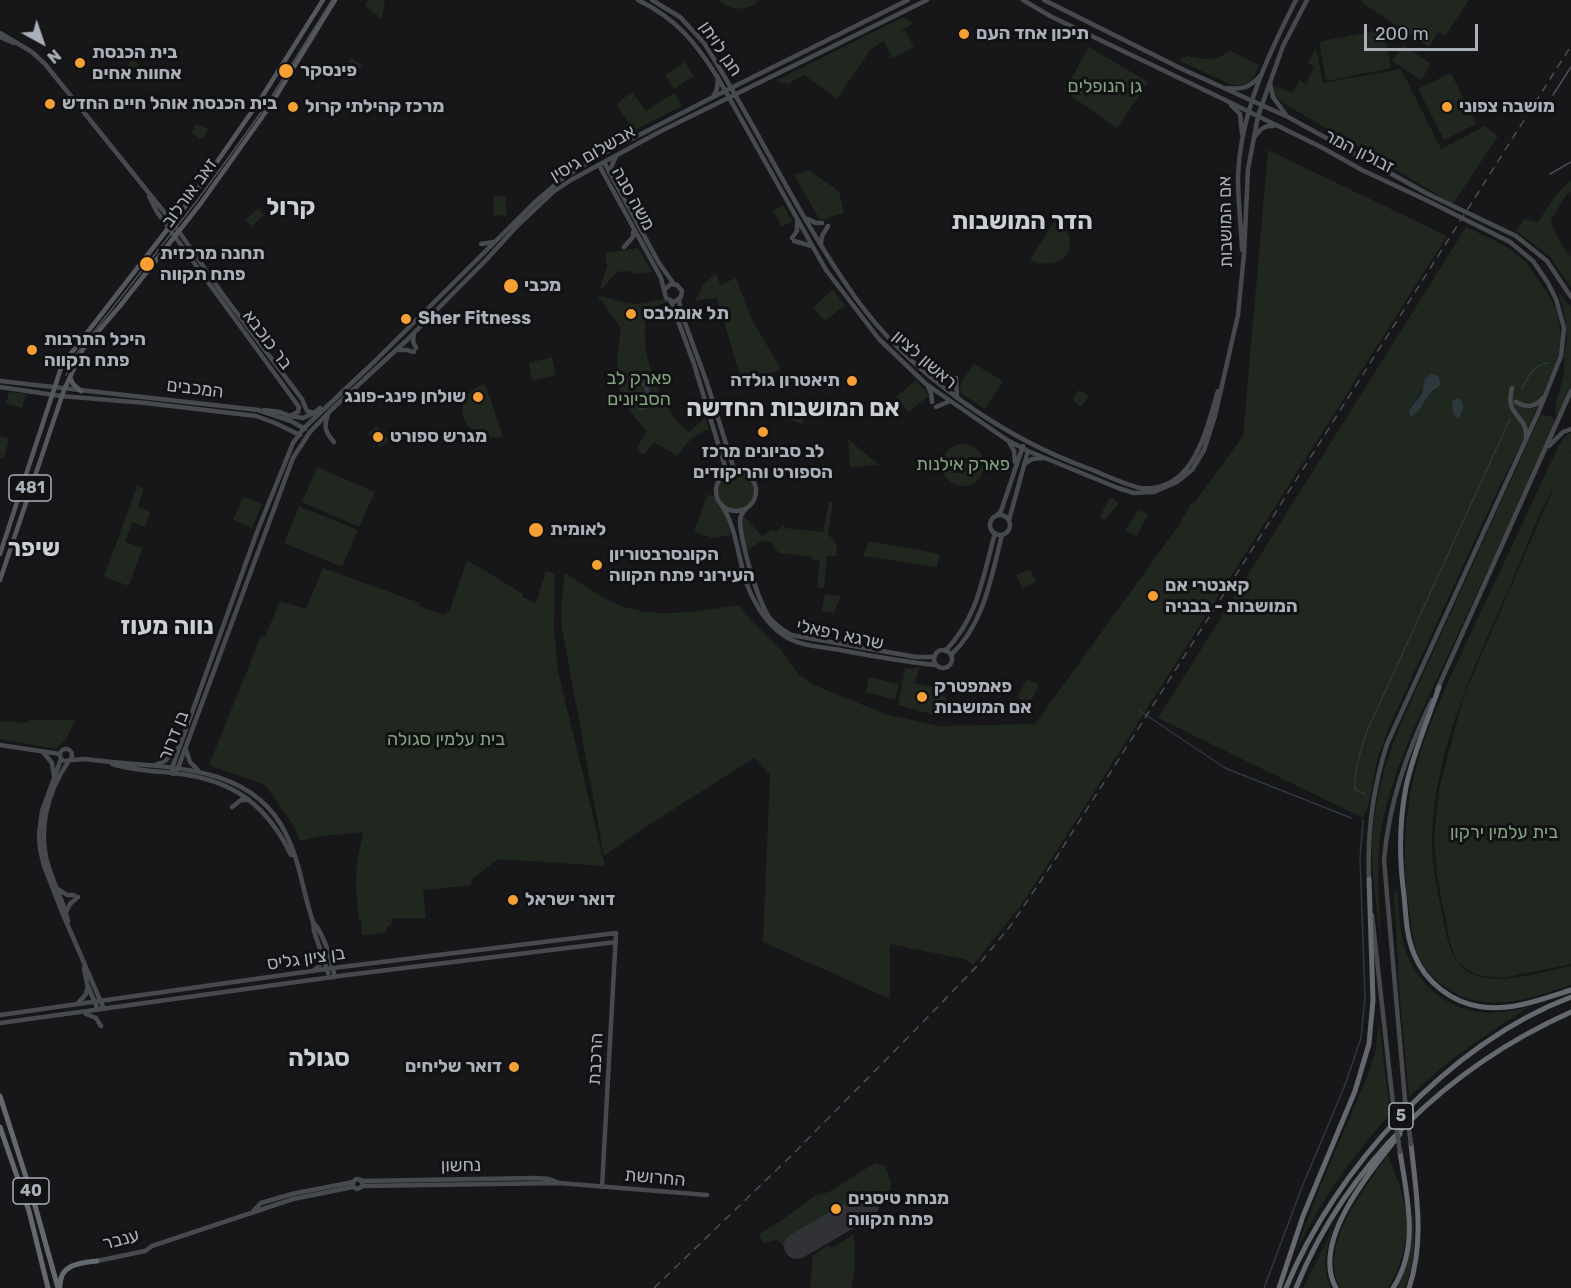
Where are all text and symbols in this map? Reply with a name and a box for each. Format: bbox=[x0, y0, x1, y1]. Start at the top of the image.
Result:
north arrow bbox=[12, 12, 72, 72]
scale bar bbox=[1367, 12, 1481, 50]
street label: חנן לויתן bbox=[694, 17, 746, 81]
place label: תיכון אחד העם bbox=[976, 23, 1089, 45]
text: 200 m bbox=[1375, 23, 1429, 45]
marker: תיכון אחד העם bbox=[957, 27, 971, 41]
place label: בית הכנסת אחוות אחים bbox=[92, 42, 182, 84]
text: N bbox=[43, 45, 64, 67]
marker: בית הכנסת אחוות אחים bbox=[73, 56, 87, 70]
place label: פינסקר bbox=[300, 60, 357, 82]
marker: פינסקר bbox=[277, 62, 295, 80]
park label: גן הנופלים bbox=[1068, 76, 1142, 98]
place label: בית הכנסת אוהל חיים החדש bbox=[62, 93, 277, 115]
place label: מרכז קהילתי קרול bbox=[305, 96, 444, 118]
place label: מושבה צפוני bbox=[1459, 96, 1555, 118]
marker: בית הכנסת אוהל חיים החדש bbox=[43, 97, 57, 111]
marker: מרכז קהילתי קרול bbox=[286, 100, 300, 114]
marker: מושבה צפוני bbox=[1440, 100, 1454, 114]
street label: אבשלום גיסין bbox=[546, 121, 640, 187]
street label: זבולון המר bbox=[1320, 125, 1398, 179]
street label: זאב אורלוב bbox=[158, 154, 222, 232]
street label: משה סנה bbox=[607, 163, 659, 235]
street label: אם המושבות bbox=[1214, 176, 1238, 268]
district label: קרול bbox=[267, 194, 315, 222]
district label: הדר המושבות bbox=[951, 208, 1093, 236]
place label: תחנה מרכזית פתח תקווה bbox=[160, 243, 265, 286]
marker: תחנה מרכזית פתח תקווה bbox=[138, 255, 156, 273]
place label: מכבי bbox=[524, 275, 561, 297]
marker: מכבי bbox=[502, 277, 520, 295]
place label: תל אומלבס bbox=[643, 303, 729, 325]
street label: בר כוכבא bbox=[238, 306, 296, 374]
marker: תל אומלבס bbox=[624, 307, 638, 321]
place label: Sher Fitness bbox=[418, 308, 531, 330]
marker: Sher Fitness bbox=[399, 312, 413, 326]
street label: ראשון לציון bbox=[887, 326, 961, 394]
place label: היכל התרבות פתח תקווה bbox=[44, 329, 146, 372]
marker: היכל התרבות פתח תקווה bbox=[25, 343, 39, 357]
park label: פארק לב הסביונים bbox=[607, 368, 671, 410]
place label: תיאטרון גולדה bbox=[730, 370, 840, 392]
marker: תיאטרון גולדה bbox=[845, 374, 859, 388]
street label: המכבים bbox=[165, 375, 225, 403]
place label: שולחן פינג-פונג bbox=[344, 386, 466, 408]
marker: שולחן פינג-פונג bbox=[471, 390, 485, 404]
district label: אם המושבות החדשה bbox=[686, 395, 900, 423]
marker: לב סביונים מרכז הספורט והריקודים bbox=[756, 425, 770, 439]
place label: מגרש ספורט bbox=[390, 426, 487, 448]
marker: מגרש ספורט bbox=[371, 430, 385, 444]
place label: לב סביונים מרכז הספורט והריקודים bbox=[693, 441, 833, 484]
park label: פארק אילנות bbox=[916, 454, 1010, 476]
road number: 481 bbox=[9, 475, 51, 501]
place label: לאומית bbox=[550, 519, 606, 541]
marker: לאומית bbox=[527, 521, 545, 539]
district label: שיפר bbox=[8, 535, 60, 563]
place label: הקונסרבטוריון העירוני פתח תקווה bbox=[609, 544, 755, 586]
marker: הקונסרבטוריון העירוני פתח תקווה bbox=[590, 558, 604, 572]
place label: קאנטרי אם המושבות - בבניה bbox=[1165, 575, 1298, 618]
marker: קאנטרי אם המושבות - בבניה bbox=[1146, 589, 1160, 603]
district label: נווה מעוז bbox=[120, 613, 214, 641]
street label: שרגא רפאלי bbox=[794, 615, 886, 655]
place label: פאמפטרק אם המושבות bbox=[934, 676, 1032, 718]
marker: פאמפטרק אם המושבות bbox=[915, 690, 929, 704]
street label: בן דרור bbox=[154, 708, 194, 764]
park label: בית עלמין סגולה bbox=[387, 729, 505, 751]
park label: בית עלמין ירקון bbox=[1450, 822, 1558, 844]
place label: דואר ישראל bbox=[525, 889, 615, 911]
marker: דואר ישראל bbox=[506, 893, 520, 907]
street label: בן ציון גליס bbox=[265, 943, 347, 975]
street label: הרכבת bbox=[584, 1032, 608, 1086]
district label: סגולה bbox=[288, 1045, 350, 1073]
place label: דואר שליחים bbox=[405, 1056, 502, 1078]
marker: דואר שליחים bbox=[507, 1060, 521, 1074]
road number: 5 bbox=[1389, 1103, 1413, 1129]
street label: נחשון bbox=[441, 1155, 481, 1177]
street label: החרושת bbox=[624, 1165, 686, 1191]
road number: 40 bbox=[13, 1178, 49, 1204]
place label: מנחת טיסנים פתח תקווה bbox=[848, 1188, 949, 1230]
marker: מנחת טיסנים פתח תקווה bbox=[829, 1202, 843, 1216]
street label: ענבר bbox=[100, 1225, 142, 1255]

